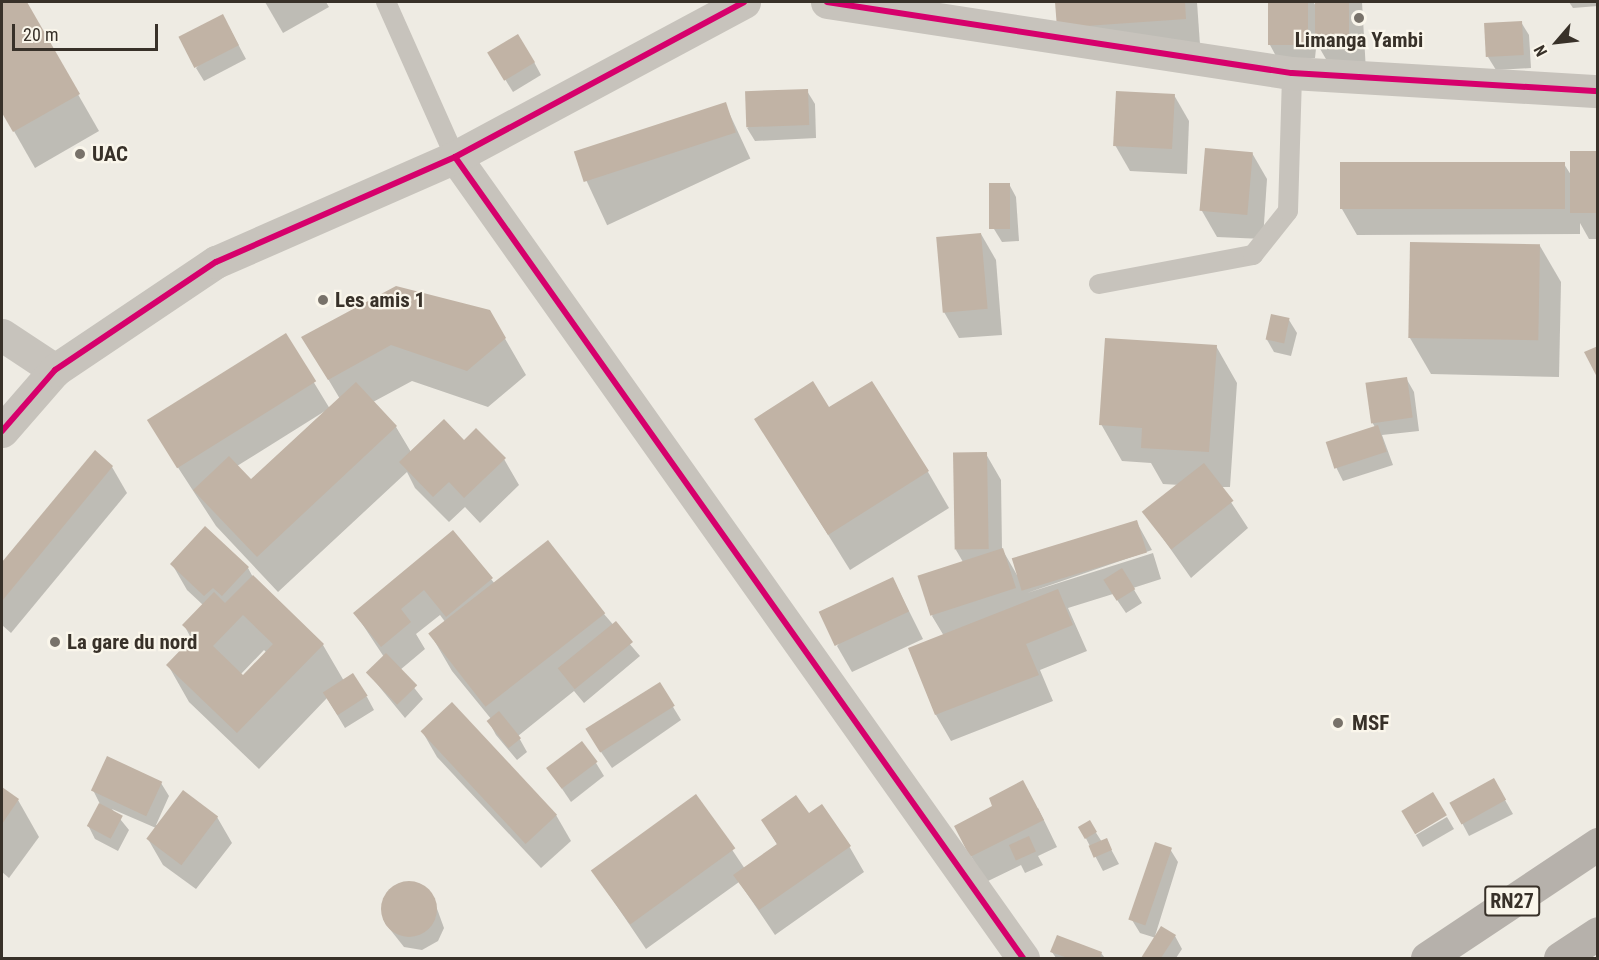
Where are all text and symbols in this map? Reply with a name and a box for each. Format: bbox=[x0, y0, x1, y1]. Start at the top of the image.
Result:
marker: Limanga Yambi bbox=[1352, 11, 1366, 25]
scale bar bbox=[15, 12, 160, 50]
north arrow bbox=[1527, 12, 1587, 72]
text: 20 m bbox=[23, 24, 58, 45]
place label: Limanga Yambi bbox=[1295, 27, 1423, 53]
text: N bbox=[1530, 42, 1551, 59]
place label: UAC bbox=[92, 141, 128, 167]
marker: UAC bbox=[73, 147, 87, 161]
place label: Les amis 1 bbox=[335, 287, 425, 313]
marker: Les amis 1 bbox=[316, 293, 330, 307]
place label: La gare du nord bbox=[67, 629, 197, 655]
marker: La gare du nord bbox=[48, 635, 62, 649]
place label: MSF bbox=[1352, 710, 1389, 736]
marker: MSF bbox=[1329, 714, 1347, 732]
road number: RN27 bbox=[1484, 884, 1540, 918]

